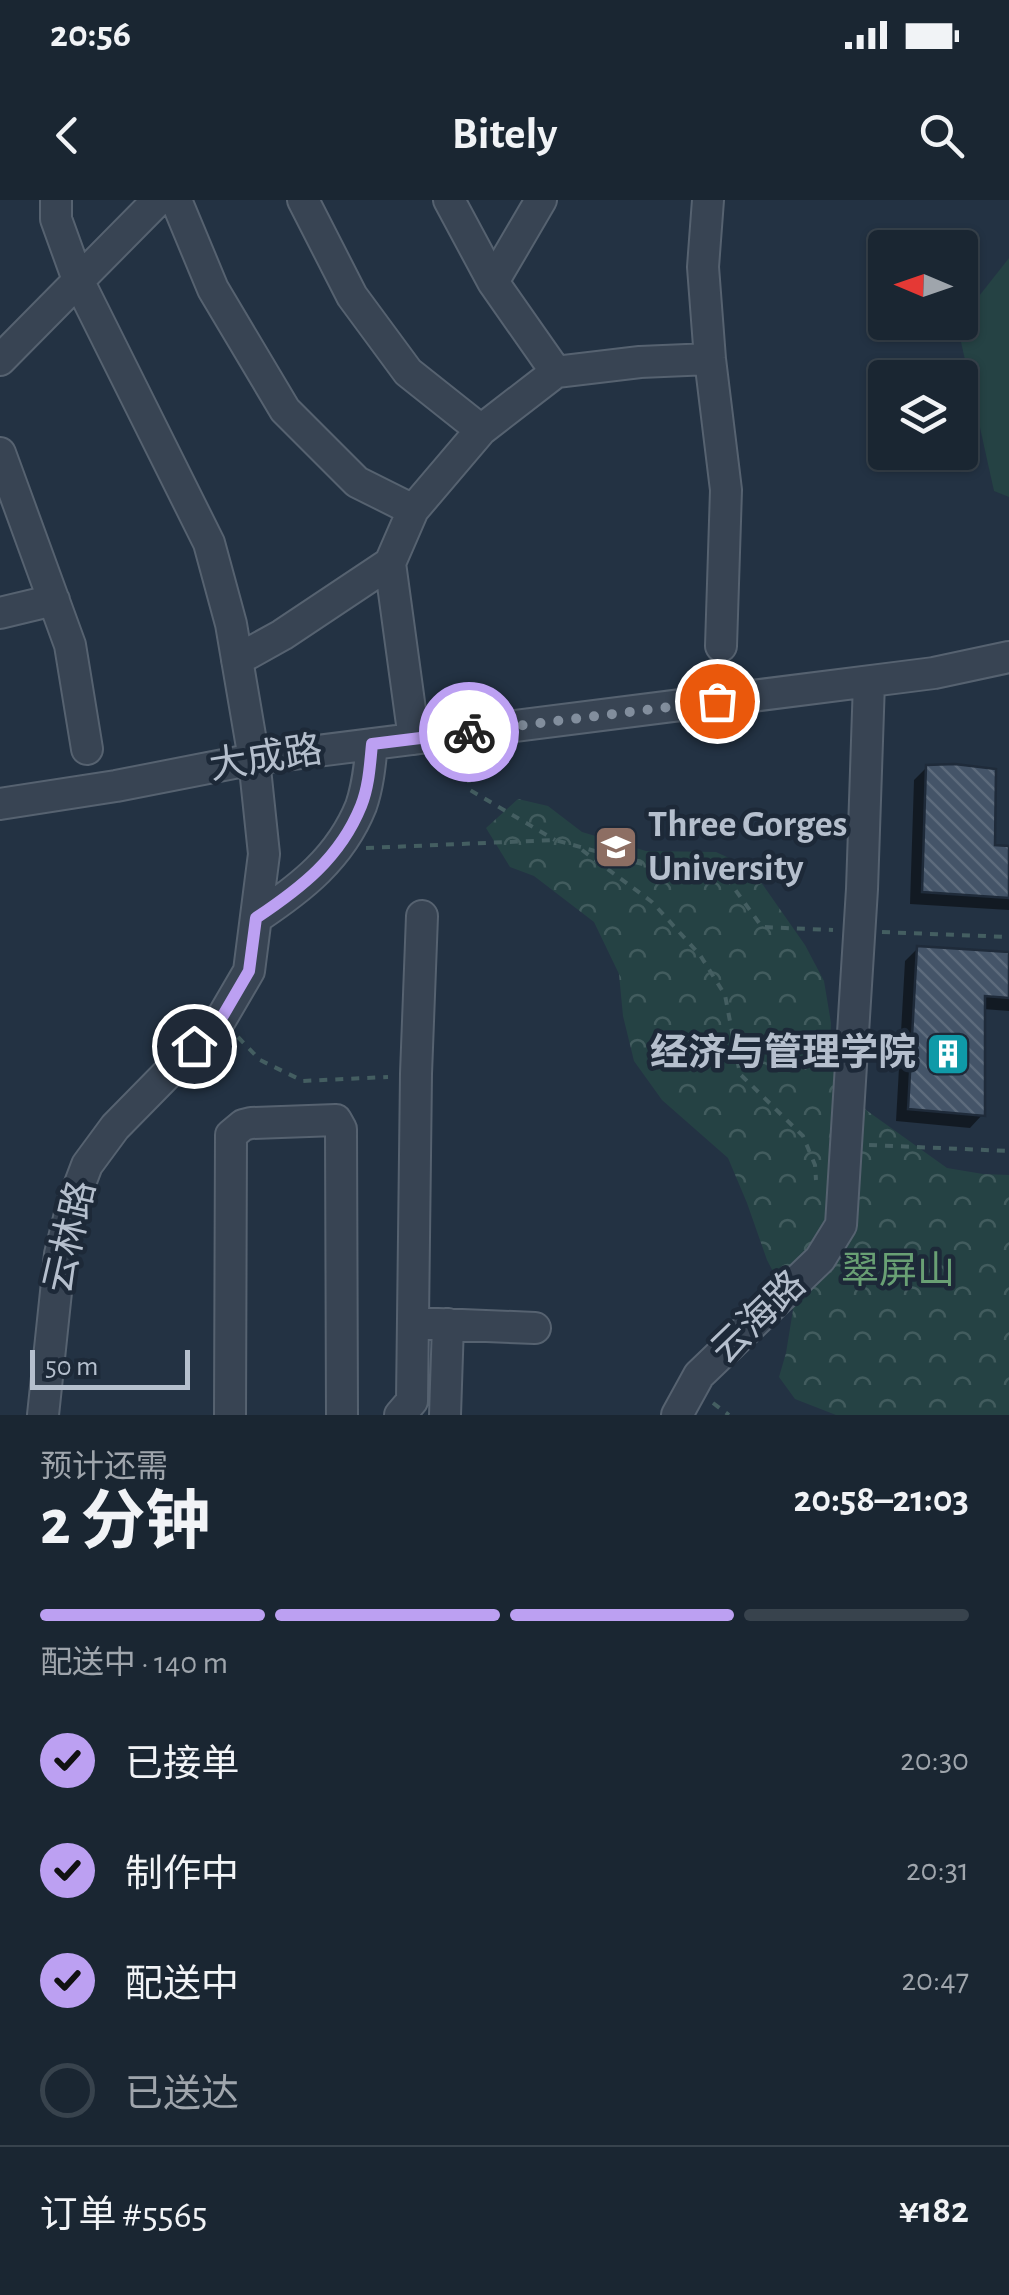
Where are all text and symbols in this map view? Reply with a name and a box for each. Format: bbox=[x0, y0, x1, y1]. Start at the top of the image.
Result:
text: 20:56 bbox=[50, 16, 131, 54]
icon: back bbox=[40, 108, 95, 163]
icon: search bbox=[914, 108, 969, 163]
text: Bitely bbox=[452, 112, 557, 157]
north arrow bbox=[868, 230, 978, 340]
map controls bbox=[868, 230, 978, 470]
button: layers bbox=[868, 360, 978, 470]
pin bbox=[675, 659, 760, 744]
icon: bag bbox=[690, 674, 745, 729]
courier bbox=[419, 682, 519, 782]
icon: bike bbox=[442, 705, 497, 760]
street label: 大成路 bbox=[206, 728, 325, 787]
place label: Three Gorges University bbox=[648, 806, 847, 888]
school or university icon: Three Gorges University bbox=[593, 824, 639, 870]
pin bbox=[152, 1004, 237, 1089]
icon: home bbox=[167, 1019, 222, 1074]
building icon: 经济与管理学院 bbox=[925, 1031, 971, 1077]
place label: 经济与管理学院 bbox=[650, 1032, 916, 1073]
street label: 云林路 bbox=[38, 1177, 102, 1297]
park label: 翠屏山 bbox=[841, 1251, 955, 1291]
street label: 云海路 bbox=[703, 1263, 813, 1371]
scale bar bbox=[30, 1345, 190, 1390]
text: 50 m bbox=[45, 1353, 99, 1381]
text: 预计还需 bbox=[40, 1451, 168, 1483]
text: 20:58–21:03 bbox=[793, 1481, 969, 1519]
text: 2 分钟 bbox=[40, 1491, 210, 1556]
text: 配送中 · 140 m bbox=[40, 1647, 228, 1679]
icon: check bbox=[40, 1733, 95, 1788]
text: 20:30 bbox=[900, 1744, 969, 1776]
text: 已接单 bbox=[125, 1746, 239, 1784]
icon: check bbox=[40, 1843, 95, 1898]
text: 20:31 bbox=[906, 1854, 969, 1886]
text: 制作中 bbox=[125, 1856, 239, 1894]
icon: check bbox=[40, 1953, 95, 2008]
text: 20:47 bbox=[901, 1964, 969, 1996]
text: 配送中 bbox=[125, 1966, 239, 2004]
text: 已送达 bbox=[125, 2076, 239, 2114]
text: ¥182 bbox=[899, 2192, 969, 2230]
text: 订单 #5565 bbox=[40, 2197, 207, 2235]

